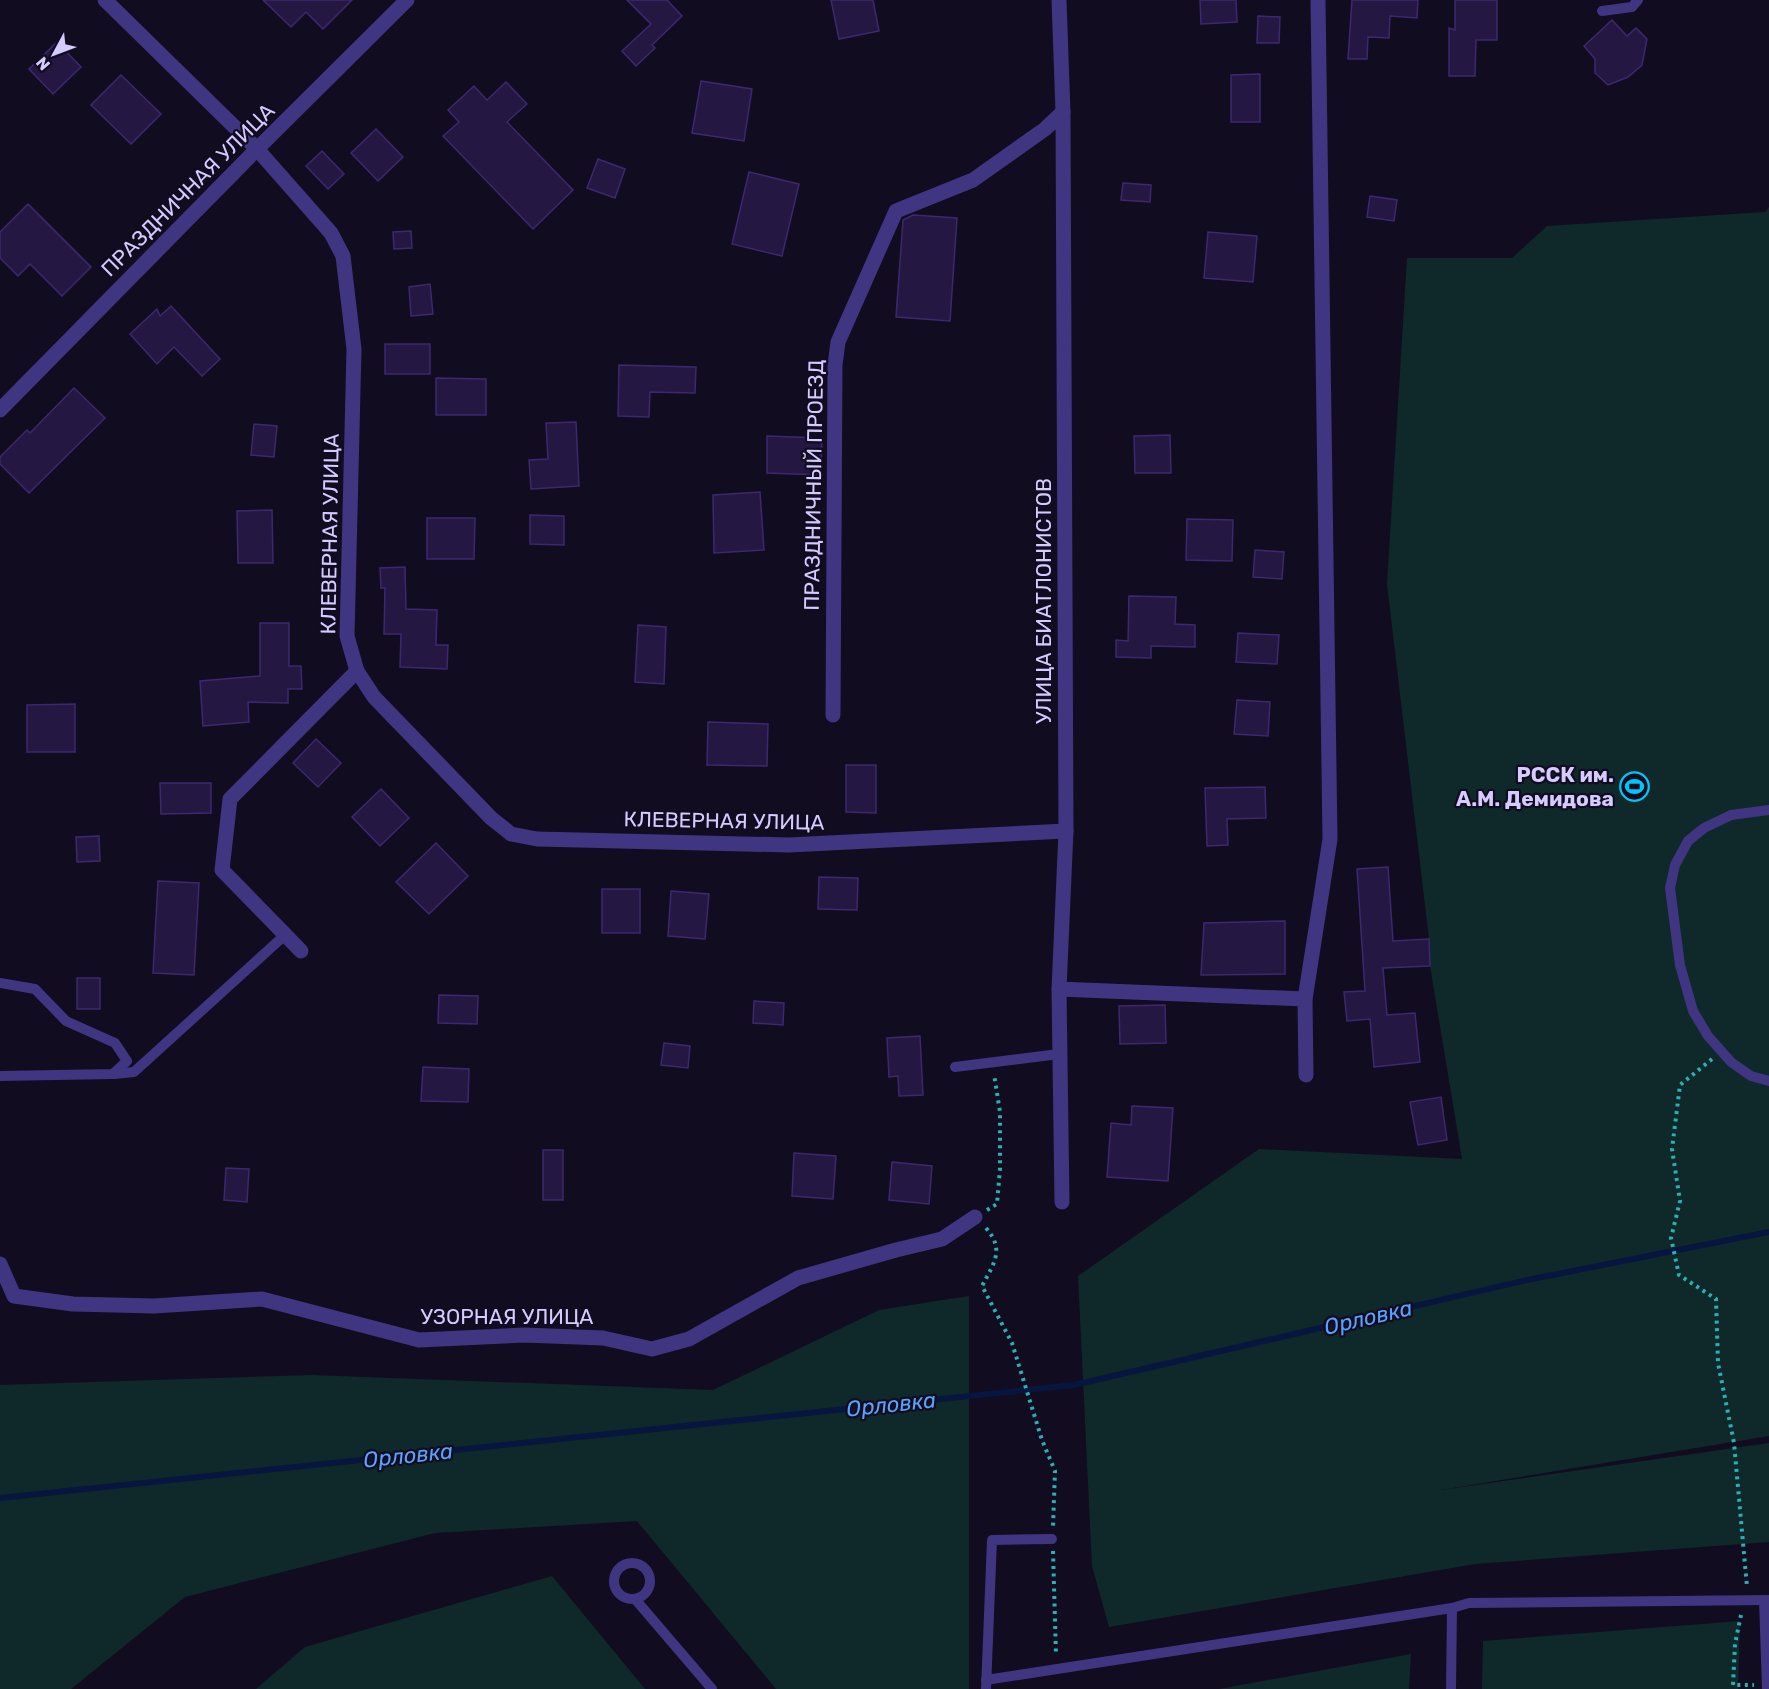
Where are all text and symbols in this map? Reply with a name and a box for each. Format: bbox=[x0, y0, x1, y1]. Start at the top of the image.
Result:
north arrow bbox=[24, 24, 84, 84]
text: N bbox=[32, 53, 54, 74]
street label: ПРАЗДНИЧНАЯ УЛИЦА bbox=[96, 98, 279, 281]
street label: ПРАЗДНИЧНЫЙ ПРОЕЗД bbox=[799, 359, 828, 611]
street label: КЛЕВЕРНАЯ УЛИЦА bbox=[315, 433, 344, 635]
street label: УЛИЦА БИАТЛОНИСТОВ bbox=[1031, 478, 1056, 724]
place label: РССК им. А.М. Демидова bbox=[1456, 762, 1614, 811]
sports icon: РССК им. А.М. Демидова bbox=[1619, 771, 1651, 803]
street label: КЛЕВЕРНАЯ УЛИЦА bbox=[623, 806, 825, 835]
water label: Орловка bbox=[1321, 1294, 1415, 1341]
street label: УЗОРНАЯ УЛИЦА bbox=[421, 1304, 593, 1329]
water label: Орловка bbox=[845, 1386, 937, 1423]
water label: Орловка bbox=[362, 1437, 454, 1474]

